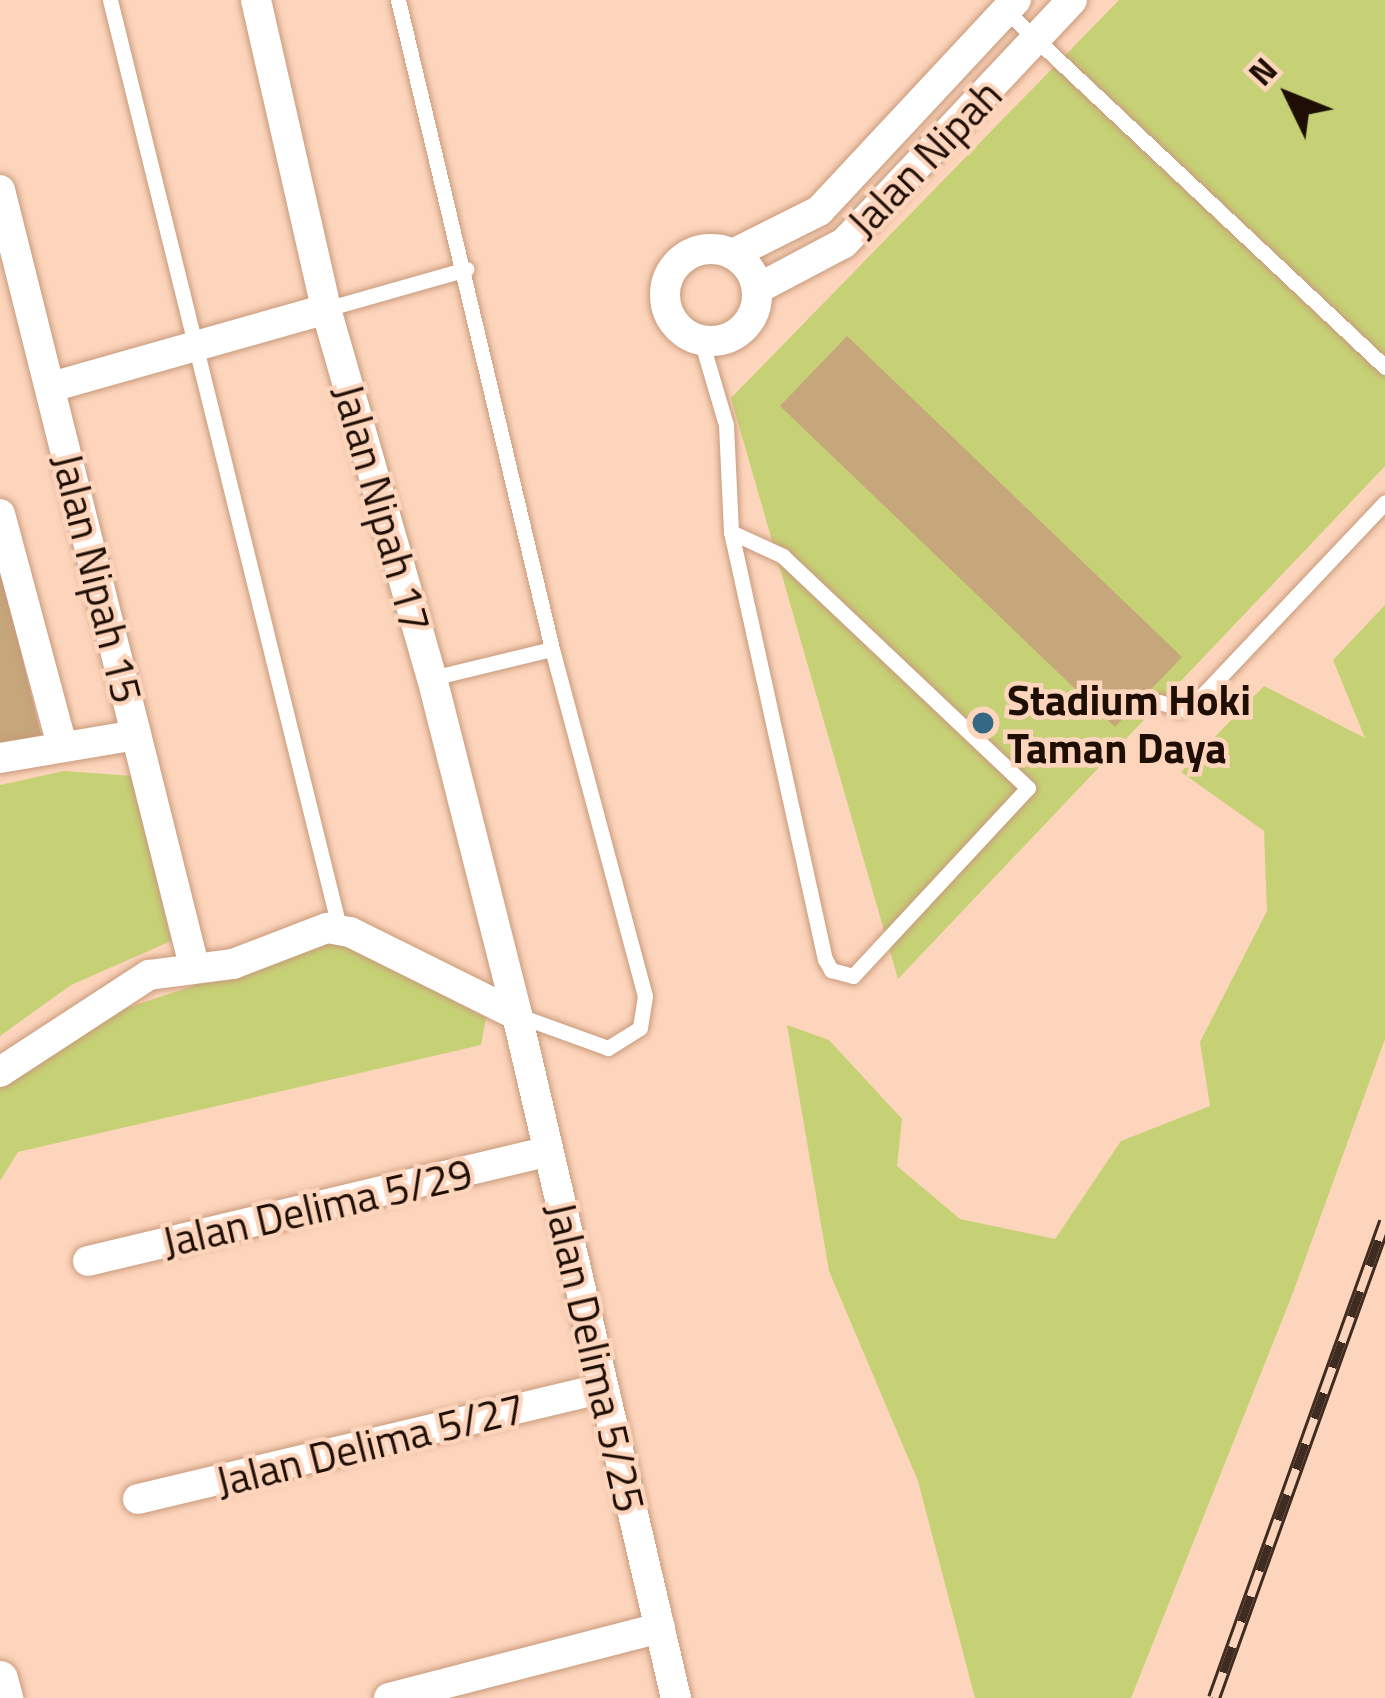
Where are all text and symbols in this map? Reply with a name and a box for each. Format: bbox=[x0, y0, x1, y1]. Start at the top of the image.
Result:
north arrow bbox=[1229, 36, 1349, 156]
text: N bbox=[1237, 46, 1289, 97]
street label: Jalan Nipah bbox=[837, 69, 1011, 247]
street label: Jalan Nipah 17 bbox=[324, 378, 442, 638]
street label: Jalan Nipah 15 bbox=[43, 448, 153, 708]
place label: Stadium Hoki Taman Daya bbox=[1007, 674, 1251, 772]
marker: Stadium Hoki Taman Daya bbox=[970, 710, 996, 736]
street label: Jalan Delima 5/29 bbox=[157, 1147, 477, 1267]
street label: Jalan Delima 5/25 bbox=[536, 1197, 656, 1517]
street label: Jalan Delima 5/27 bbox=[211, 1381, 529, 1507]

